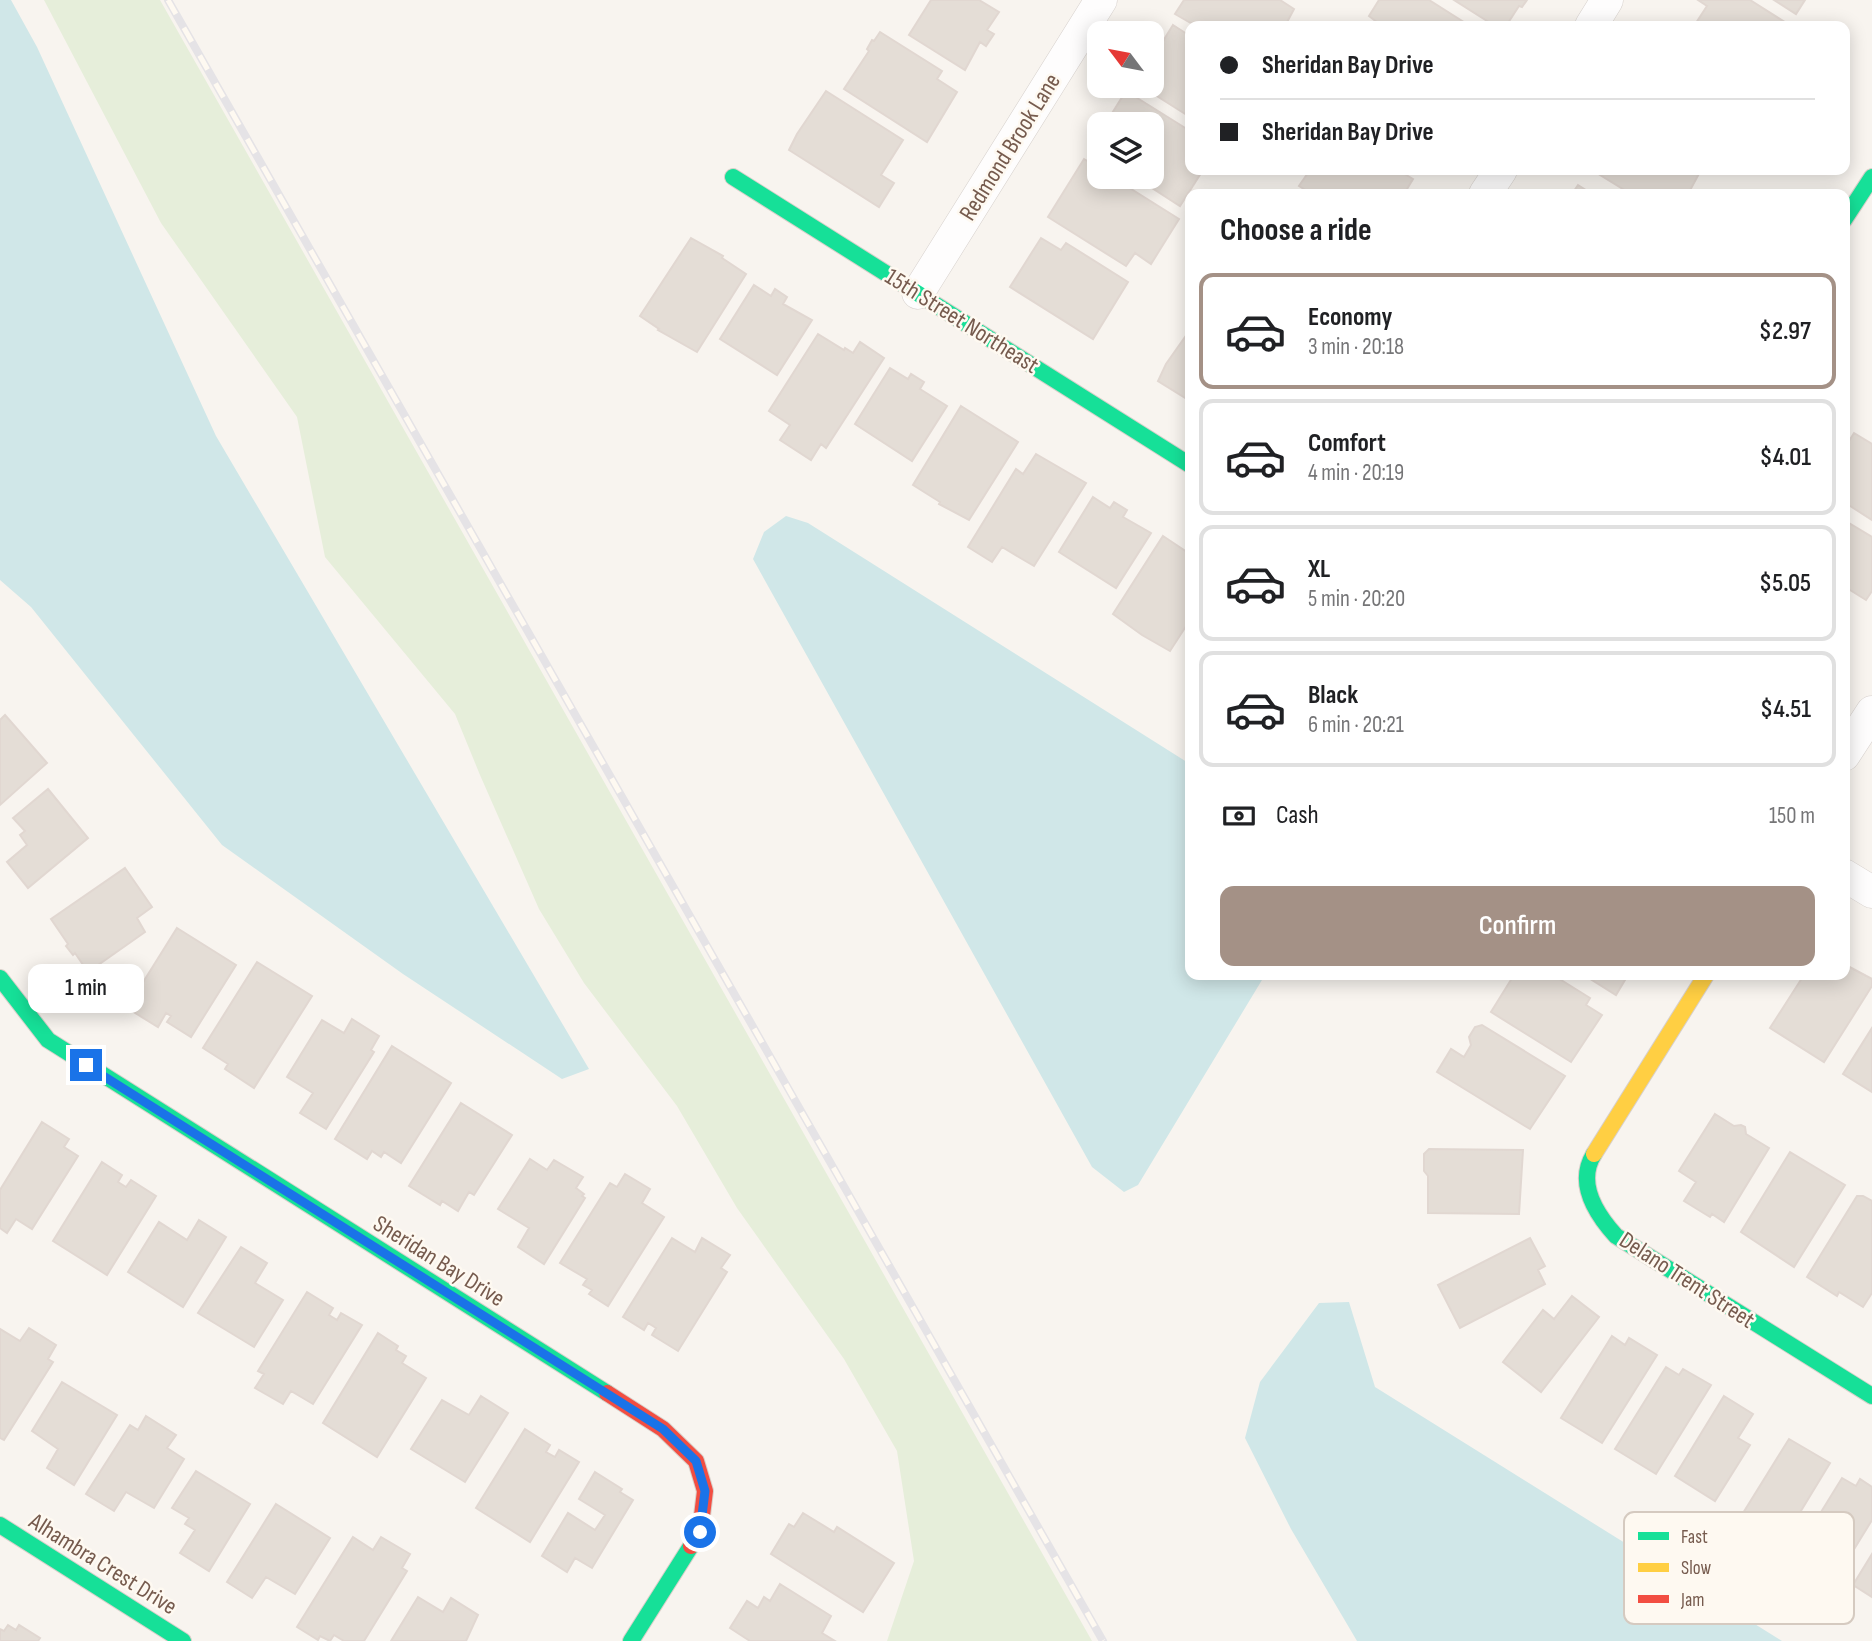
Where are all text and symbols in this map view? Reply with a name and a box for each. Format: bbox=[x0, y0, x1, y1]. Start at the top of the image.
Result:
north arrow bbox=[1087, 21, 1164, 98]
map controls bbox=[1087, 21, 1164, 189]
text: Sheridan Bay Drive bbox=[1262, 50, 1434, 81]
street label: Redmond Brook Lane bbox=[953, 68, 1067, 226]
button: layers bbox=[1087, 112, 1164, 189]
text: Sheridan Bay Drive bbox=[1262, 117, 1434, 148]
text: Choose a ride bbox=[1220, 211, 1372, 250]
street label: 15th Street Northeast bbox=[880, 262, 1044, 380]
icon: car bbox=[1224, 300, 1287, 363]
text: Economy bbox=[1308, 302, 1392, 333]
text: $2.97 bbox=[1759, 316, 1811, 347]
text: 3 min · 20:18 bbox=[1308, 333, 1404, 361]
icon: car bbox=[1224, 426, 1287, 489]
text: Comfort bbox=[1308, 428, 1386, 459]
text: $4.01 bbox=[1760, 442, 1811, 473]
text: 4 min · 20:19 bbox=[1308, 459, 1404, 487]
icon: car bbox=[1224, 552, 1287, 615]
text: XL bbox=[1308, 554, 1330, 585]
text: $5.05 bbox=[1759, 568, 1811, 599]
text: 5 min · 20:20 bbox=[1308, 585, 1405, 613]
icon: car bbox=[1224, 678, 1287, 741]
text: Black bbox=[1308, 680, 1358, 711]
text: $4.51 bbox=[1760, 694, 1811, 725]
text: 6 min · 20:21 bbox=[1308, 711, 1404, 739]
icon: cash bbox=[1220, 797, 1258, 835]
text: Cash bbox=[1276, 800, 1319, 831]
text: 150 m bbox=[1769, 802, 1815, 830]
button: Confirm bbox=[1220, 886, 1815, 966]
callout: 1 min bbox=[28, 964, 144, 1012]
text: 1 min bbox=[65, 974, 107, 1002]
route end bbox=[70, 1049, 102, 1081]
street label: Sheridan Bay Drive bbox=[368, 1209, 510, 1313]
street label: Delano Trent Street bbox=[1614, 1225, 1760, 1335]
street label: Alhambra Crest Drive bbox=[23, 1506, 182, 1621]
legend bbox=[1624, 1512, 1854, 1624]
route start bbox=[684, 1516, 716, 1548]
text: Fast bbox=[1681, 1526, 1708, 1549]
text: Slow bbox=[1681, 1557, 1711, 1580]
text: Jam bbox=[1680, 1589, 1704, 1612]

